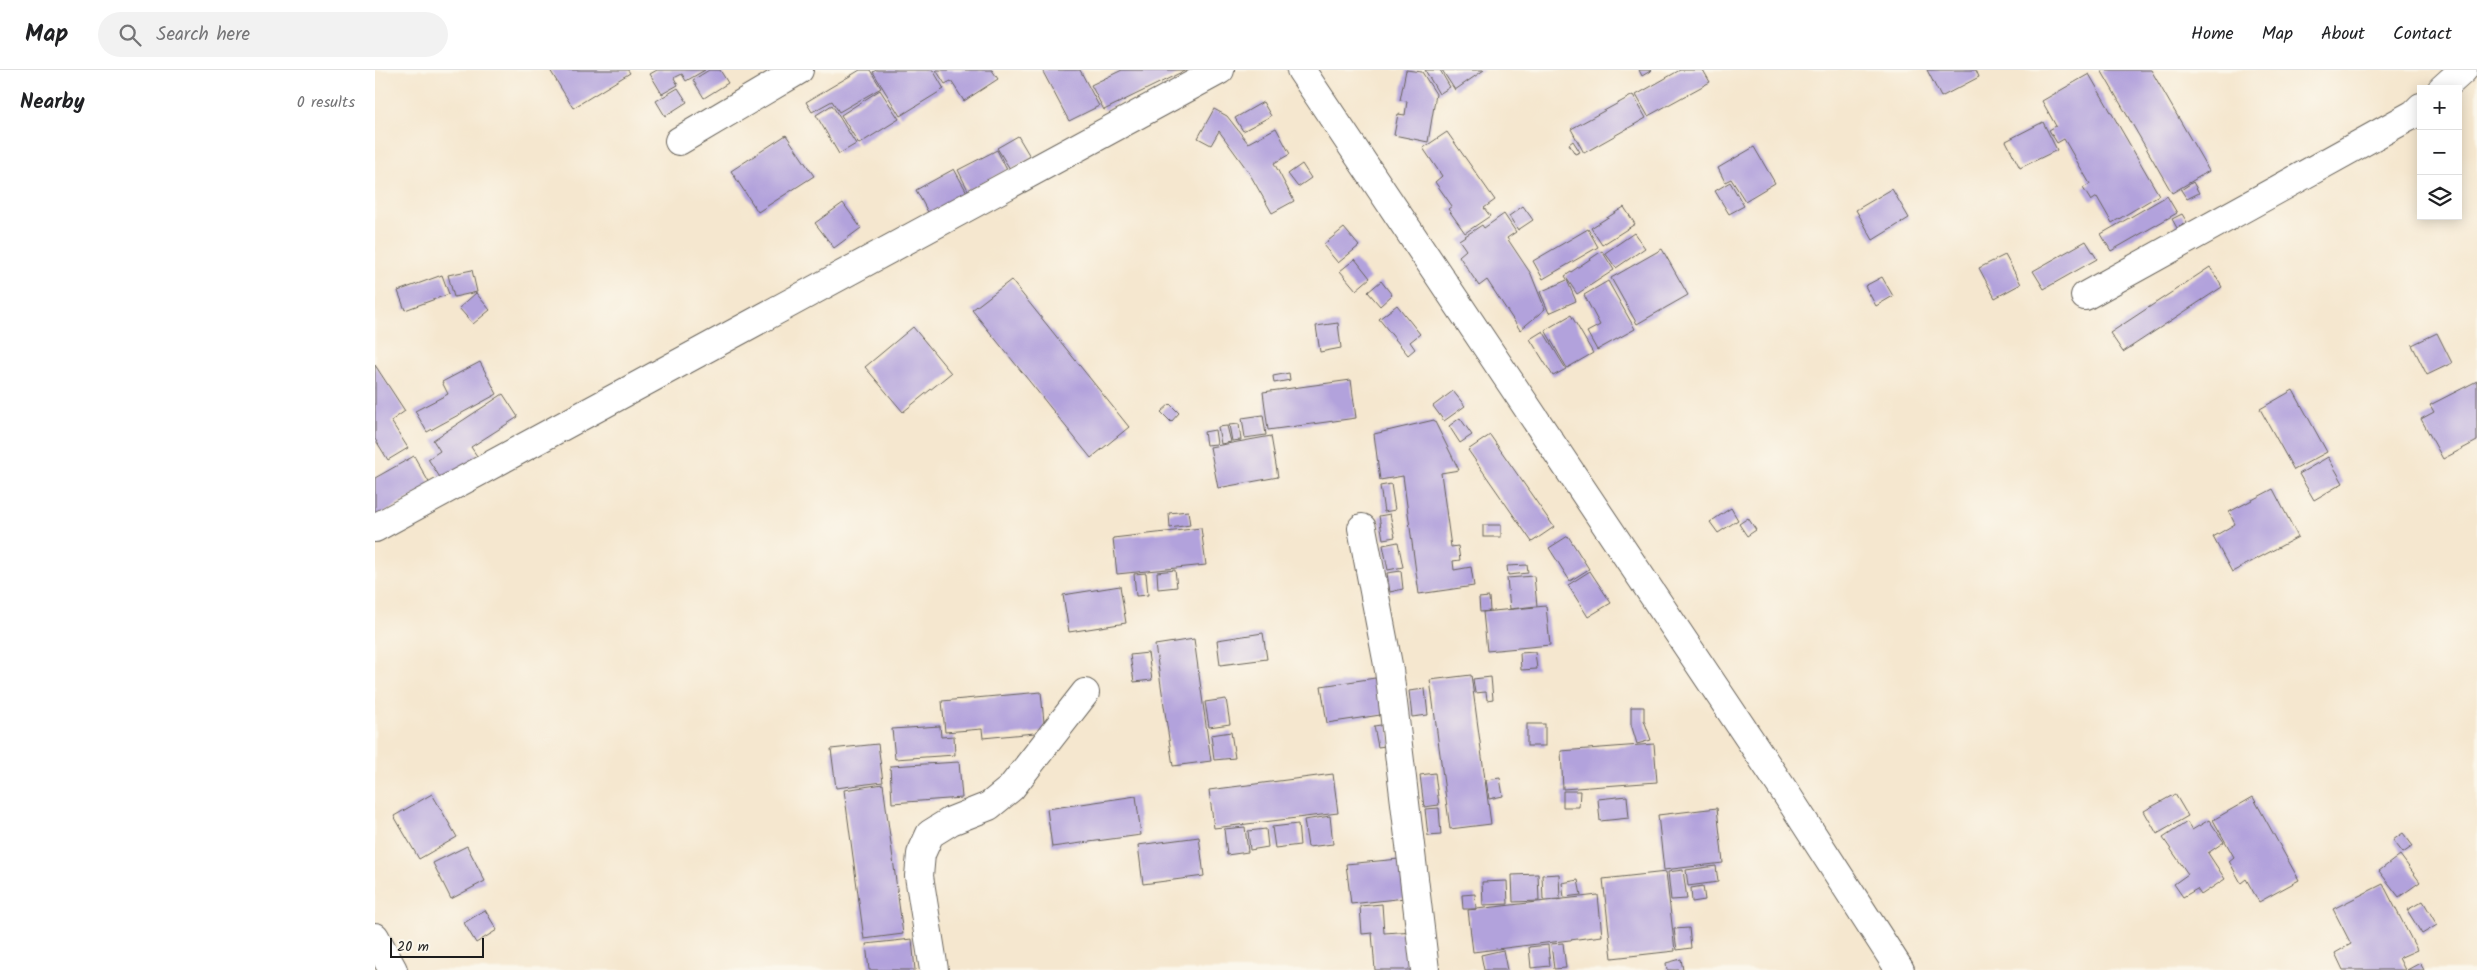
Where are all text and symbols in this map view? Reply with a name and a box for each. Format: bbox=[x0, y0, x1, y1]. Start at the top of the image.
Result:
search box bbox=[98, 12, 448, 57]
text: Map bbox=[25, 15, 68, 54]
text: Search here bbox=[156, 20, 250, 50]
text: Home bbox=[2191, 20, 2234, 49]
text: Map bbox=[2262, 20, 2293, 49]
text: About bbox=[2321, 20, 2365, 49]
text: Contact bbox=[2393, 20, 2452, 49]
icon: search bbox=[116, 21, 144, 49]
map controls bbox=[2417, 85, 2462, 220]
button: + bbox=[2417, 85, 2462, 130]
text: Nearby bbox=[20, 86, 85, 119]
text: 0 results bbox=[297, 90, 355, 115]
button: − bbox=[2417, 130, 2462, 175]
button: layers bbox=[2417, 175, 2462, 220]
scale bar bbox=[390, 935, 484, 958]
text: 20 m bbox=[397, 936, 429, 958]

